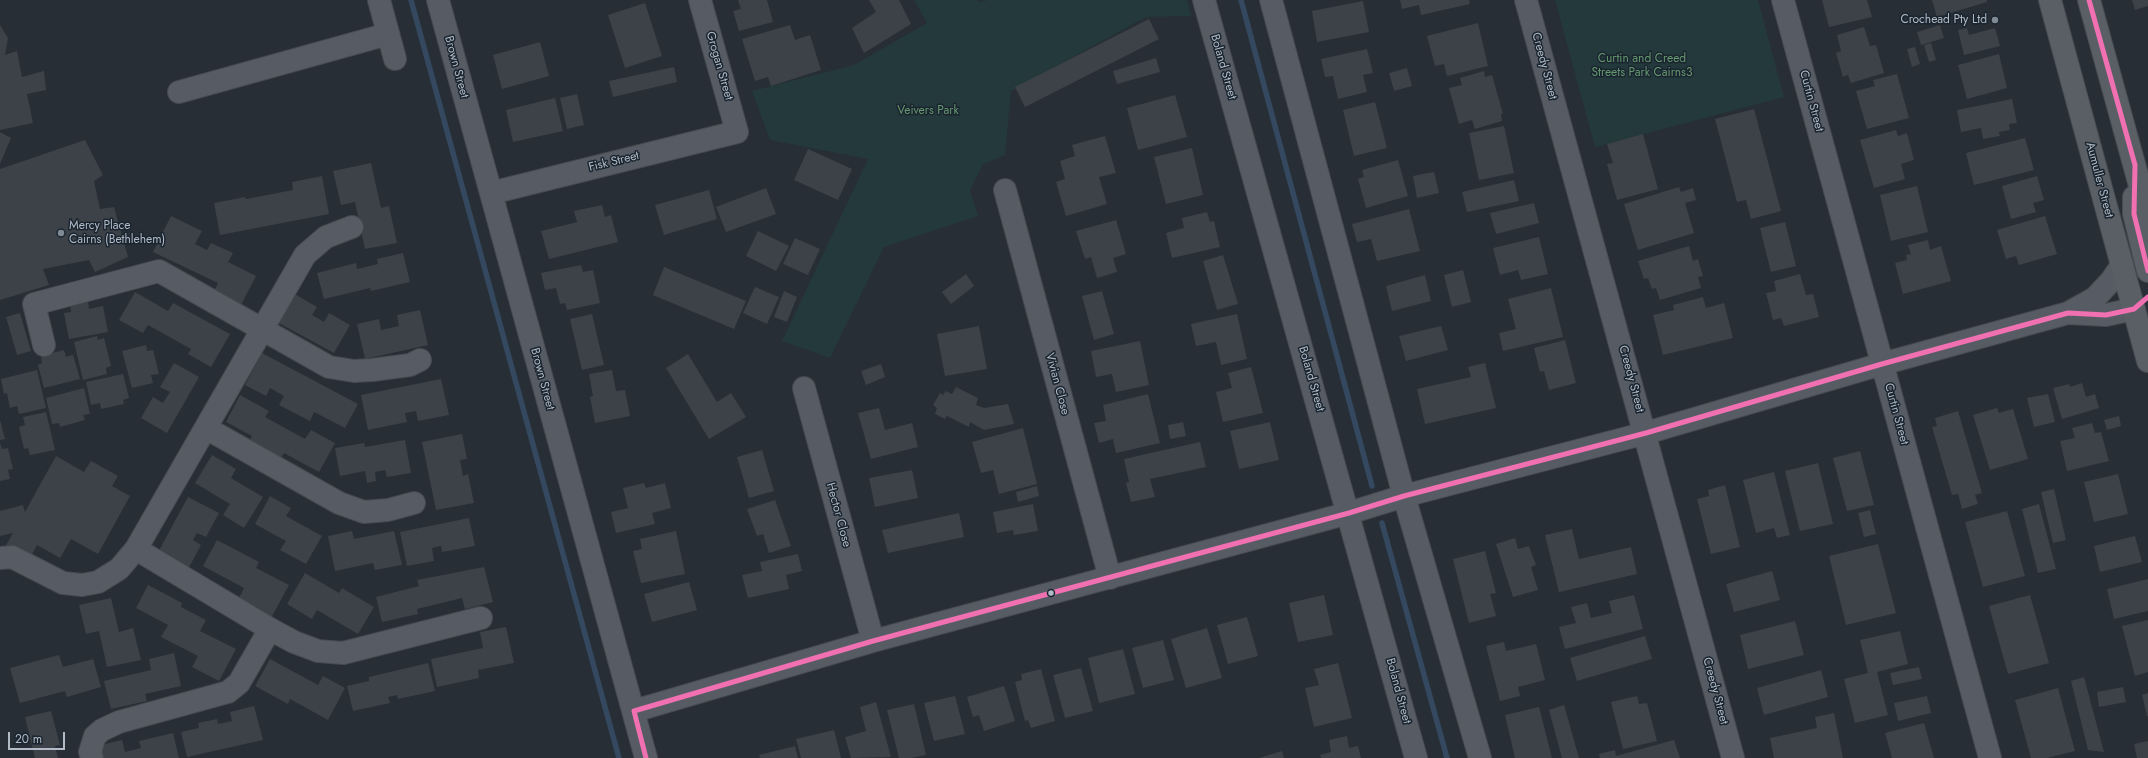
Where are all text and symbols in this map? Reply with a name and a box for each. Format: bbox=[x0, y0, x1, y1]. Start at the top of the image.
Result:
place label: Crochead Pty Ltd bbox=[1900, 13, 1987, 27]
marker: Crochead Pty Ltd bbox=[1990, 15, 2000, 25]
street label: Grogan Street bbox=[702, 30, 736, 102]
street label: Creedy Street bbox=[1528, 31, 1560, 101]
street label: Boland Street bbox=[1207, 33, 1239, 101]
street label: Brown Street bbox=[441, 34, 471, 100]
park label: Curtin and Creed Streets Park Cairns3 bbox=[1592, 52, 1692, 80]
street label: Curtin Street bbox=[1796, 69, 1826, 133]
park label: Veivers Park bbox=[897, 104, 959, 118]
street label: Aumuller Street bbox=[2082, 141, 2116, 219]
street label: Fisk Street bbox=[587, 149, 641, 175]
place label: Mercy Place Cairns (Bethlehem) bbox=[69, 219, 165, 247]
marker: Mercy Place Cairns (Bethlehem) bbox=[56, 228, 66, 238]
street label: Creedy Street bbox=[1615, 344, 1647, 414]
street label: Boland Street bbox=[1295, 345, 1327, 413]
street label: Brown Street bbox=[527, 346, 557, 412]
street label: Vivian Close bbox=[1042, 351, 1072, 417]
street label: Curtin Street bbox=[1881, 382, 1911, 446]
street label: Hector Close bbox=[822, 481, 854, 549]
unlabelled marker bbox=[1046, 588, 1056, 598]
street label: Creedy Street bbox=[1699, 656, 1731, 726]
street label: Boland Street bbox=[1382, 657, 1414, 725]
scale bar bbox=[10, 724, 67, 750]
text: 20 m bbox=[15, 730, 42, 748]

